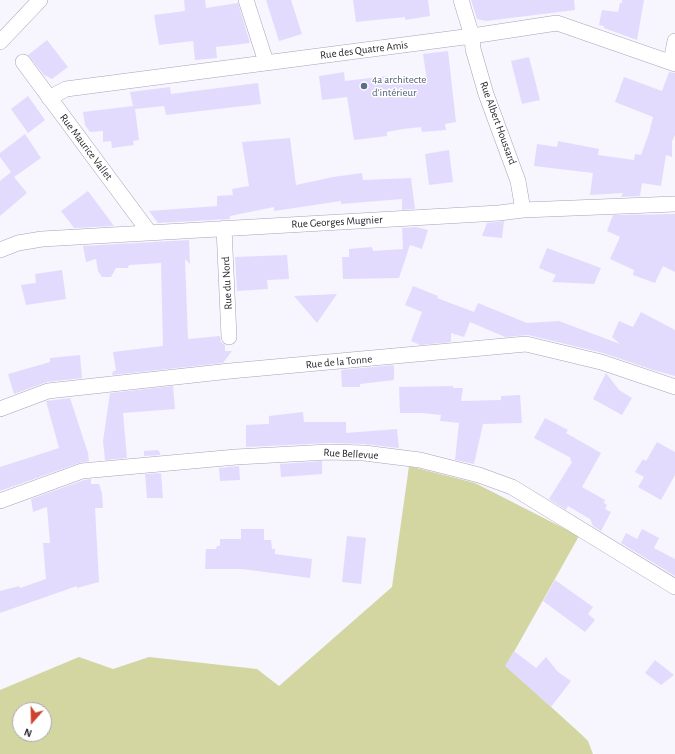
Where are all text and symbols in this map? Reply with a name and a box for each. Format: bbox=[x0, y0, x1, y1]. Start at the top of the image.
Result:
street label: Rue des Quatre Amis bbox=[319, 38, 409, 62]
place label: 4a architecte d'intérieur bbox=[372, 73, 426, 99]
street label: Rue Albert Houssard bbox=[477, 80, 519, 166]
marker: 4a architecte d'intérieur bbox=[359, 81, 369, 91]
street label: Rue Maurice Vallet bbox=[57, 111, 115, 183]
street label: Rue Georges Mugnier bbox=[291, 213, 383, 231]
street label: Rue du Nord bbox=[219, 256, 235, 310]
street label: Rue de la Tonne bbox=[305, 353, 373, 371]
street label: Rue Bellevue bbox=[323, 446, 379, 462]
north arrow bbox=[12, 702, 52, 742]
text: N bbox=[23, 726, 34, 739]

